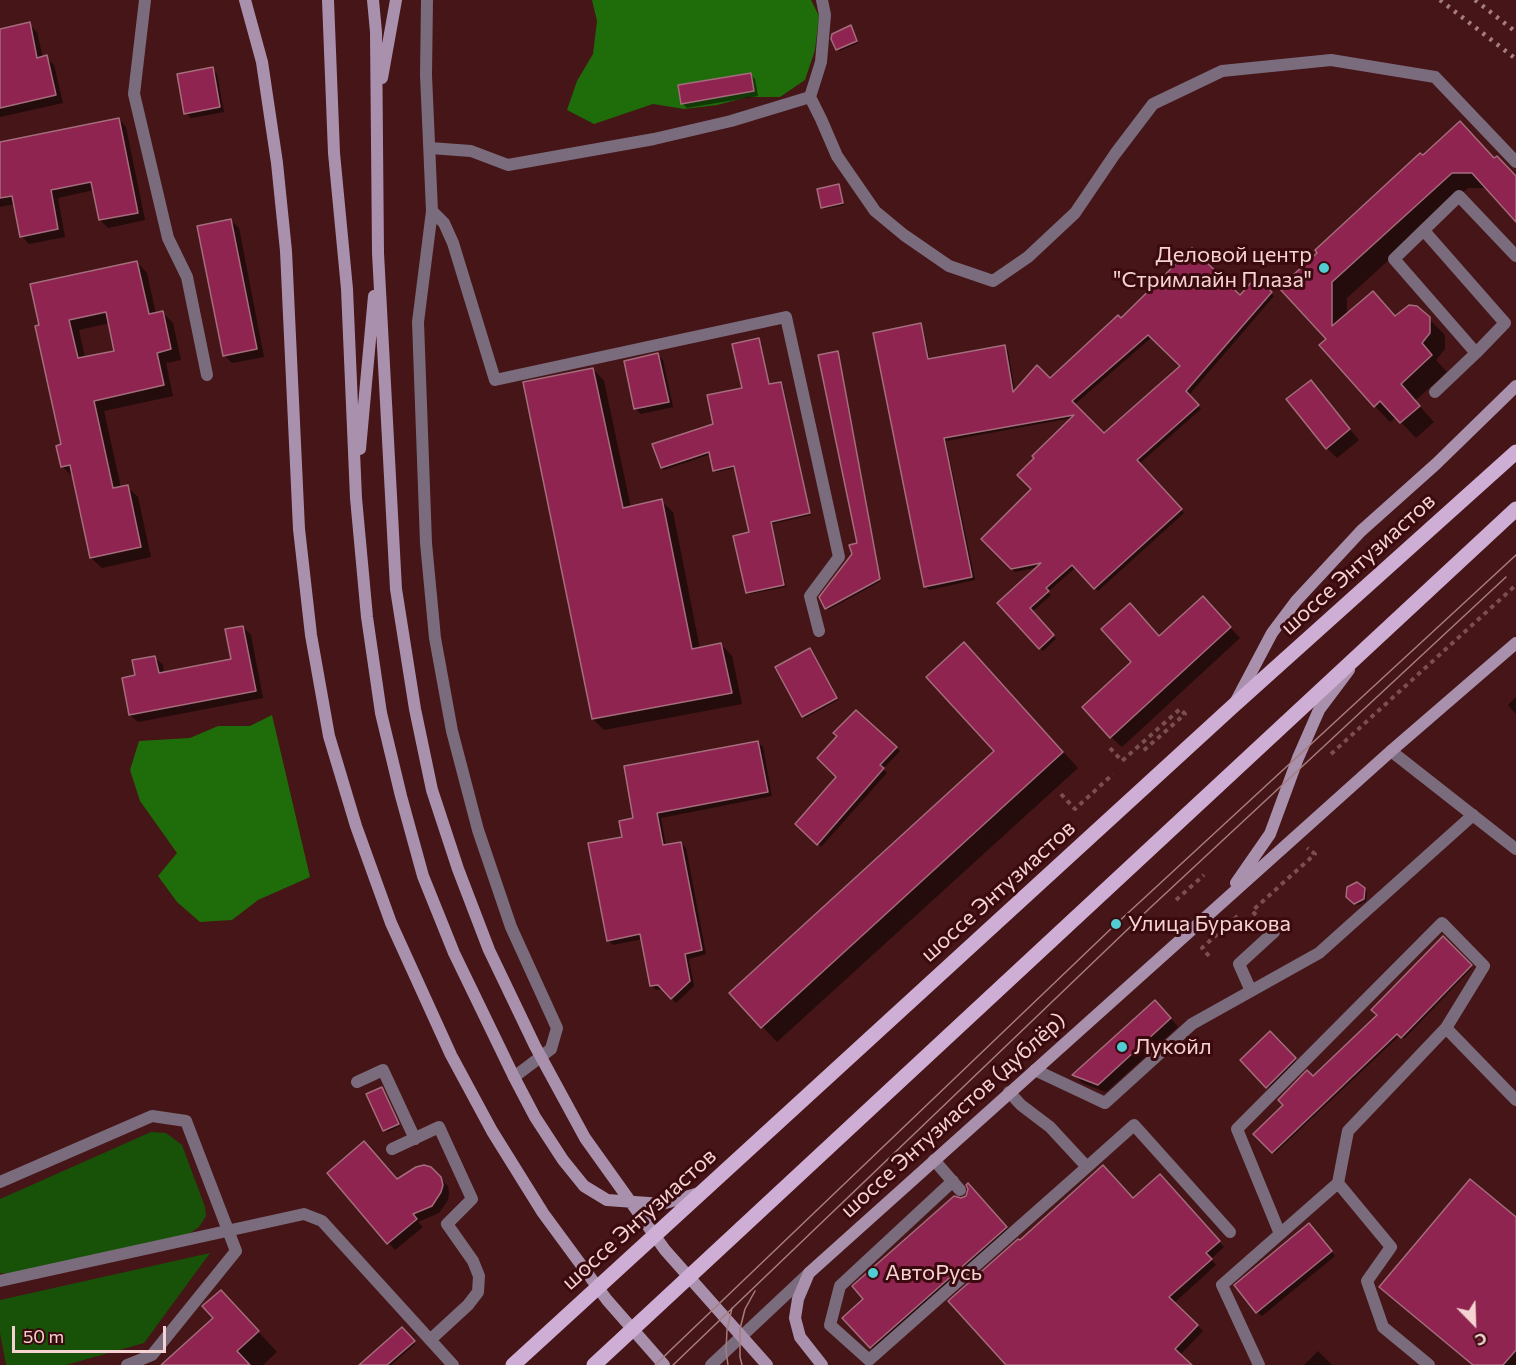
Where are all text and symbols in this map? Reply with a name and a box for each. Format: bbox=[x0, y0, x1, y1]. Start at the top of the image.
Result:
place label: Деловой центр "Стримлайн Плаза" bbox=[1113, 242, 1312, 294]
marker: Деловой центр "Стримлайн Плаза" bbox=[1317, 261, 1331, 275]
street label: шоссе Энтузиастов bbox=[1275, 488, 1441, 640]
street label: шоссе Энтузиастов bbox=[915, 815, 1081, 967]
place label: Улица Буракова bbox=[1128, 911, 1291, 937]
marker: Улица Буракова bbox=[1109, 917, 1123, 931]
street label: шоссе Энтузиастов (дублёр) bbox=[835, 1007, 1071, 1223]
place label: Лукойл bbox=[1134, 1034, 1212, 1060]
marker: Лукойл bbox=[1115, 1040, 1129, 1054]
street label: шоссе Энтузиастов bbox=[556, 1143, 722, 1295]
place label: АвтоРусь bbox=[885, 1260, 982, 1286]
marker: АвтоРусь bbox=[866, 1266, 880, 1280]
north arrow bbox=[1444, 1293, 1504, 1353]
scale bar bbox=[15, 1314, 170, 1352]
text: 50 m bbox=[23, 1325, 64, 1347]
text: С bbox=[1472, 1329, 1490, 1351]

